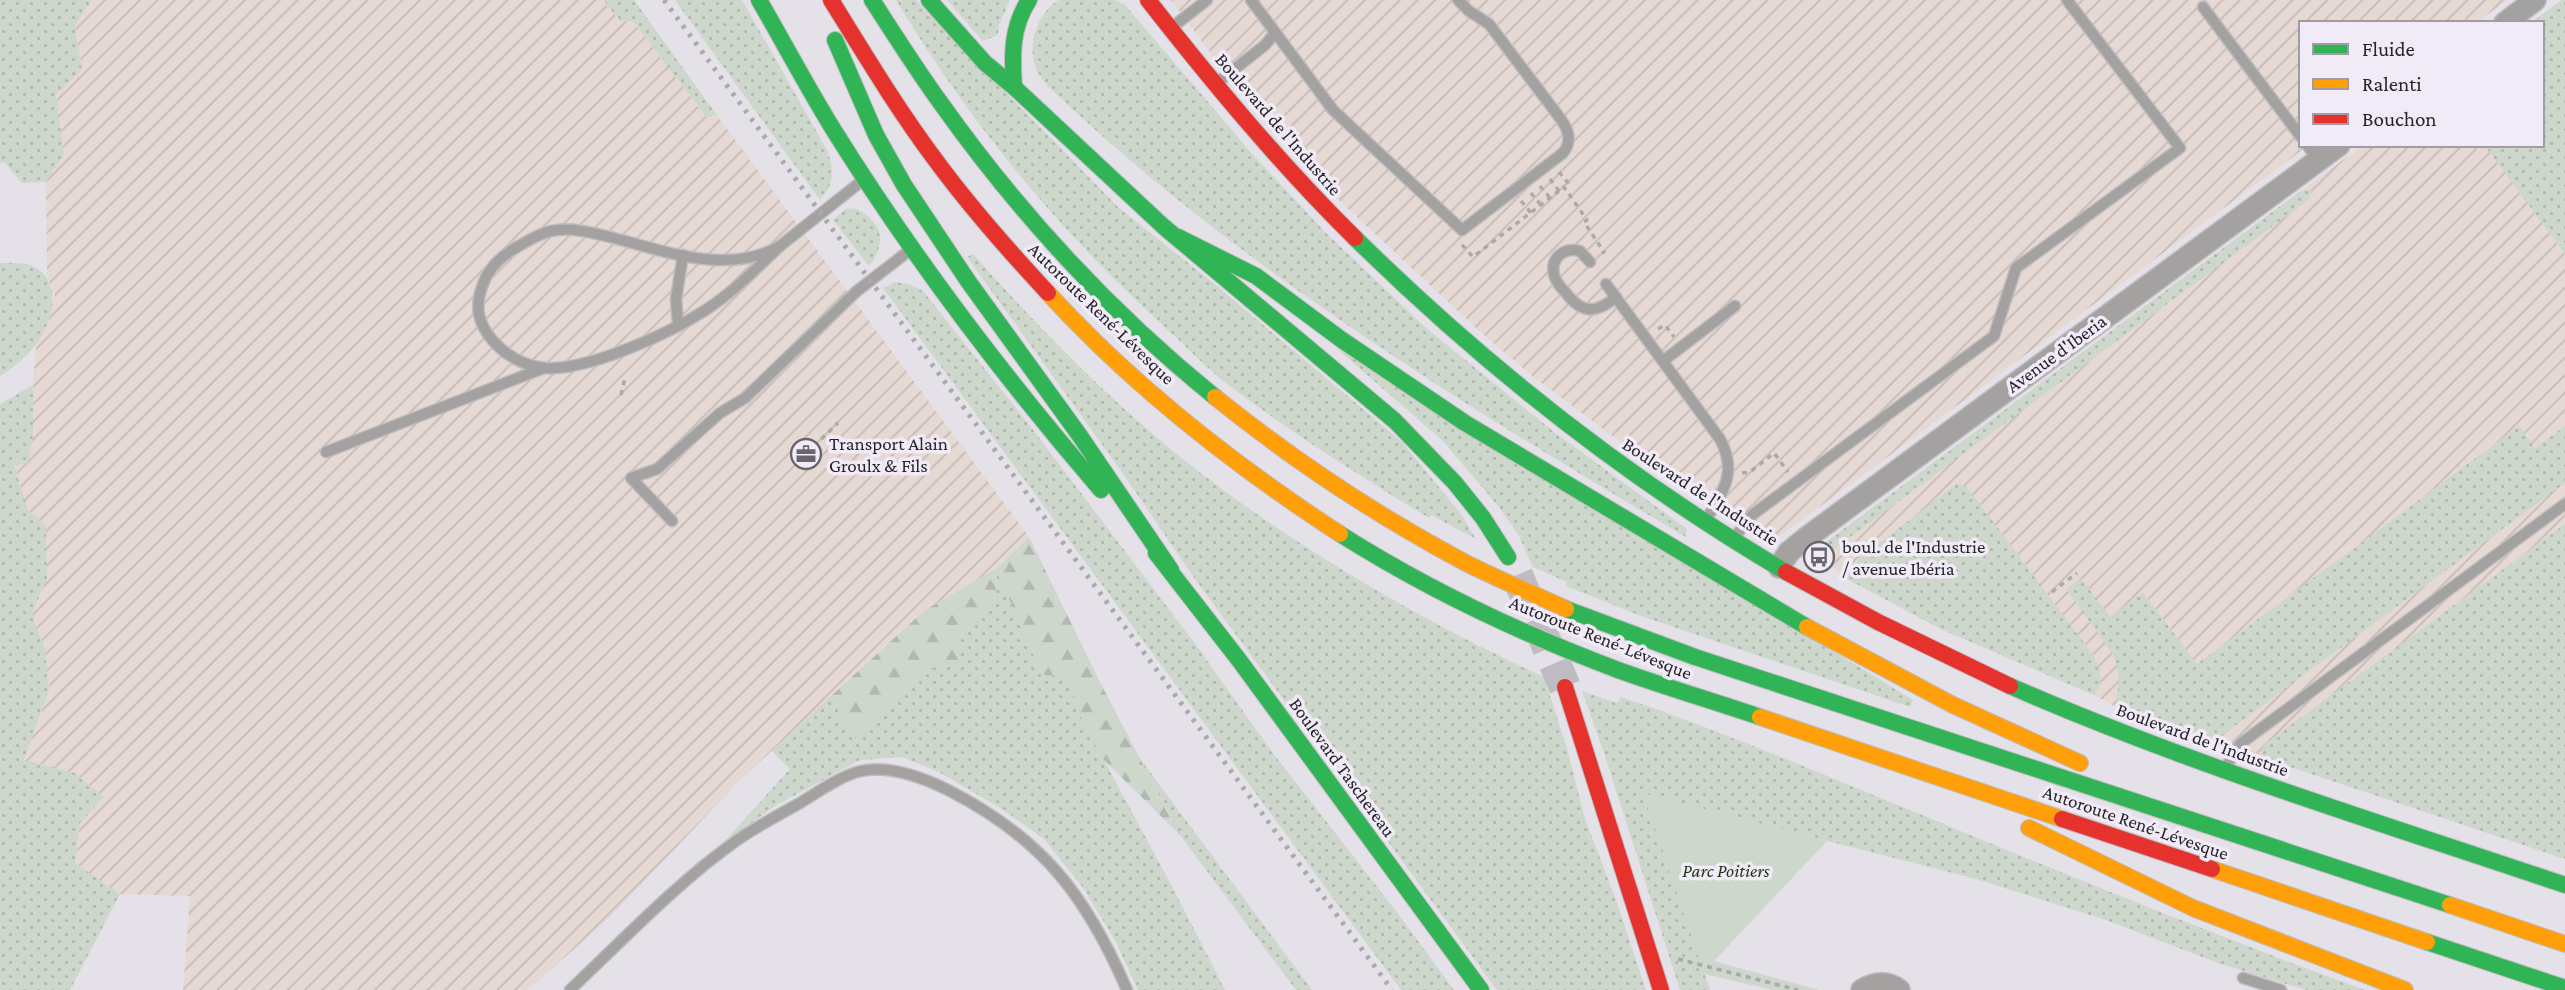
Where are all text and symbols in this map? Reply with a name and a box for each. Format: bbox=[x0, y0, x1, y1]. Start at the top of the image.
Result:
legend bbox=[2299, 21, 2544, 147]
text: Fluide bbox=[2362, 37, 2415, 61]
street label: Boulevard de l'Industrie bbox=[1211, 49, 1346, 200]
text: Ralenti bbox=[2362, 72, 2422, 96]
text: Bouchon bbox=[2362, 107, 2437, 131]
street label: Autoroute René-Lévesque bbox=[1024, 238, 1179, 389]
street label: Avenue d'Iberia bbox=[2002, 310, 2110, 397]
place label: Transport Alain Groulx & Fils bbox=[829, 433, 948, 476]
street label: Boulevard de l'Industrie bbox=[1619, 433, 1783, 550]
office icon: Transport Alain Groulx & Fils bbox=[789, 437, 823, 471]
place label: boul. de l'Industrie / avenue Ibéria bbox=[1842, 536, 1985, 579]
bus stop icon: boul. de l'Industrie / avenue Ibéria bbox=[1802, 540, 1836, 574]
street label: Autoroute René-Lévesque bbox=[1507, 591, 1695, 684]
street label: Boulevard Taschereau bbox=[1285, 694, 1400, 841]
street label: Boulevard de l'Industrie bbox=[2114, 699, 2292, 780]
street label: Autoroute René-Lévesque bbox=[2040, 781, 2231, 864]
park label: Parc Poitiers bbox=[1682, 860, 1770, 881]

